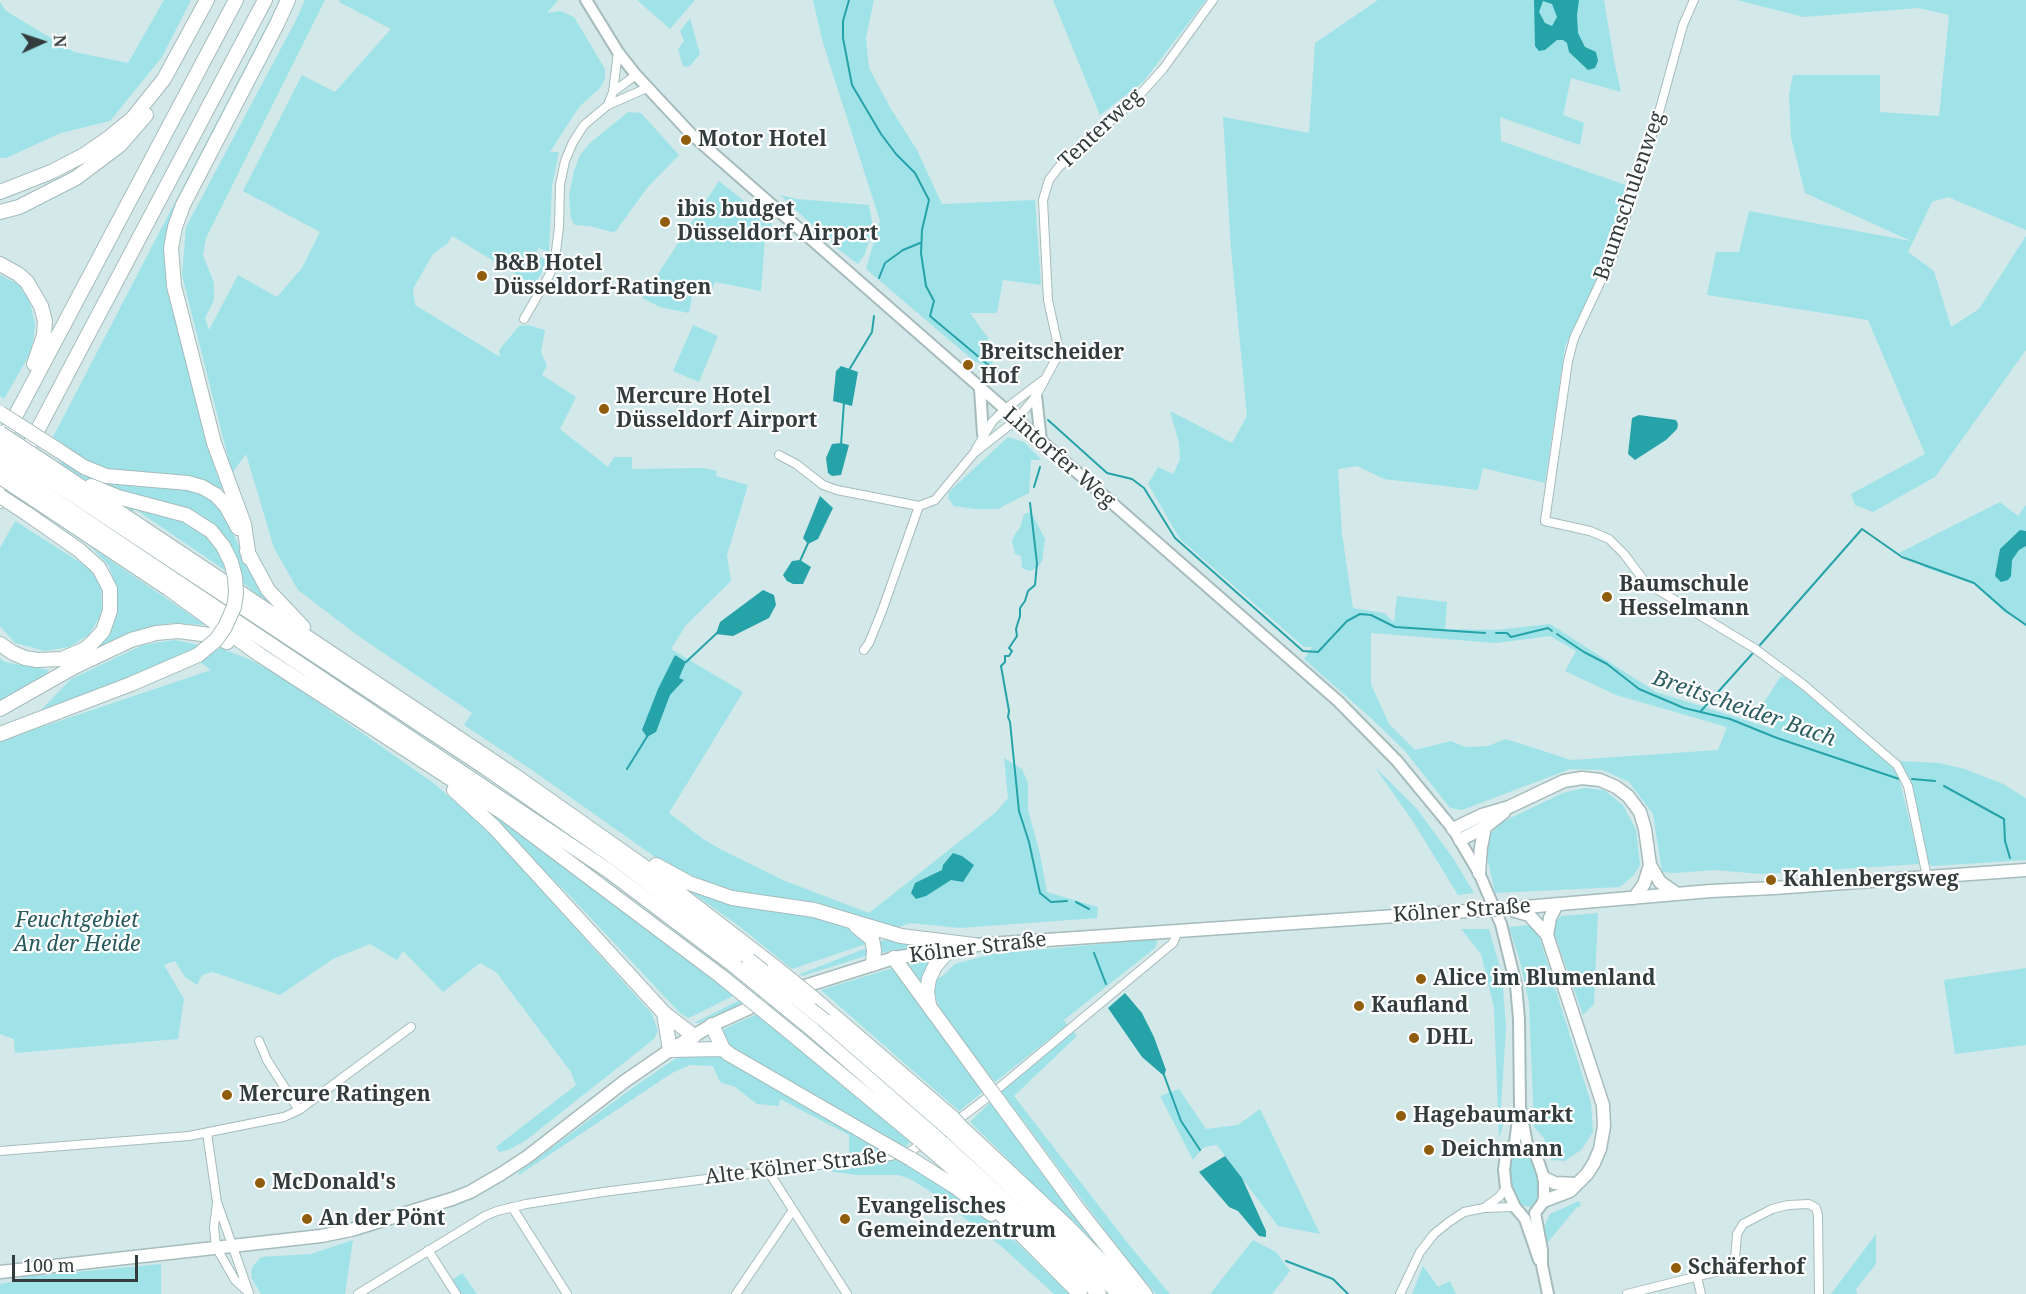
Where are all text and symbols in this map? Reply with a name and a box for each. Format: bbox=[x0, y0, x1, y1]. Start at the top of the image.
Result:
north arrow bbox=[12, 12, 72, 72]
text: N bbox=[49, 34, 71, 48]
street label: Tenterweg bbox=[1054, 84, 1148, 174]
street label: Baumschulenweg bbox=[1589, 108, 1671, 284]
place label: Motor Hotel bbox=[698, 127, 827, 153]
marker: Motor Hotel bbox=[679, 133, 693, 147]
place label: ibis budget Düsseldorf Airport bbox=[677, 197, 878, 247]
marker: ibis budget Düsseldorf Airport bbox=[658, 215, 672, 229]
place label: B&B Hotel Düsseldorf-Ratingen bbox=[494, 251, 712, 301]
marker: B&B Hotel Düsseldorf-Ratingen bbox=[475, 269, 489, 283]
place label: Breitscheider Hof bbox=[980, 340, 1124, 390]
marker: Breitscheider Hof bbox=[961, 358, 975, 372]
place label: Mercure Hotel Düsseldorf Airport bbox=[616, 384, 817, 434]
marker: Mercure Hotel Düsseldorf Airport bbox=[597, 402, 611, 416]
street label: Lintorfer Weg bbox=[998, 402, 1120, 514]
place label: Baumschule Hesselmann bbox=[1619, 572, 1749, 622]
marker: Baumschule Hesselmann bbox=[1600, 590, 1614, 604]
water label: Breitscheider Bach bbox=[1649, 665, 1839, 753]
place label: Kahlenbergsweg bbox=[1783, 867, 1959, 893]
marker: Kahlenbergsweg bbox=[1764, 873, 1778, 887]
street label: Kölner Straße bbox=[1392, 894, 1532, 928]
park label: Feuchtgebiet An der Heide bbox=[14, 908, 140, 958]
street label: Kölner Straße bbox=[908, 927, 1048, 969]
place label: Alice im Blumenland bbox=[1433, 966, 1656, 992]
marker: Alice im Blumenland bbox=[1414, 972, 1428, 986]
place label: Kaufland bbox=[1371, 993, 1468, 1019]
marker: Kaufland bbox=[1352, 999, 1366, 1013]
place label: DHL bbox=[1426, 1025, 1473, 1051]
marker: DHL bbox=[1407, 1031, 1421, 1045]
place label: Mercure Ratingen bbox=[239, 1082, 431, 1108]
marker: Mercure Ratingen bbox=[220, 1088, 234, 1102]
place label: Hagebaumarkt bbox=[1413, 1103, 1573, 1129]
marker: Hagebaumarkt bbox=[1394, 1109, 1408, 1123]
place label: Deichmann bbox=[1441, 1137, 1563, 1163]
street label: Alte Kölner Straße bbox=[703, 1143, 889, 1191]
marker: Deichmann bbox=[1422, 1143, 1436, 1157]
place label: McDonald's bbox=[272, 1170, 396, 1196]
marker: McDonald's bbox=[253, 1176, 267, 1190]
place label: Evangelisches Gemeindezentrum bbox=[857, 1194, 1056, 1244]
place label: An der Pönt bbox=[319, 1206, 445, 1232]
marker: An der Pönt bbox=[300, 1212, 314, 1226]
marker: Evangelisches Gemeindezentrum bbox=[838, 1212, 852, 1226]
scale bar bbox=[15, 1243, 141, 1281]
text: 100 m bbox=[23, 1253, 75, 1277]
place label: Schäferhof bbox=[1688, 1255, 1805, 1281]
marker: Schäferhof bbox=[1669, 1261, 1683, 1275]

